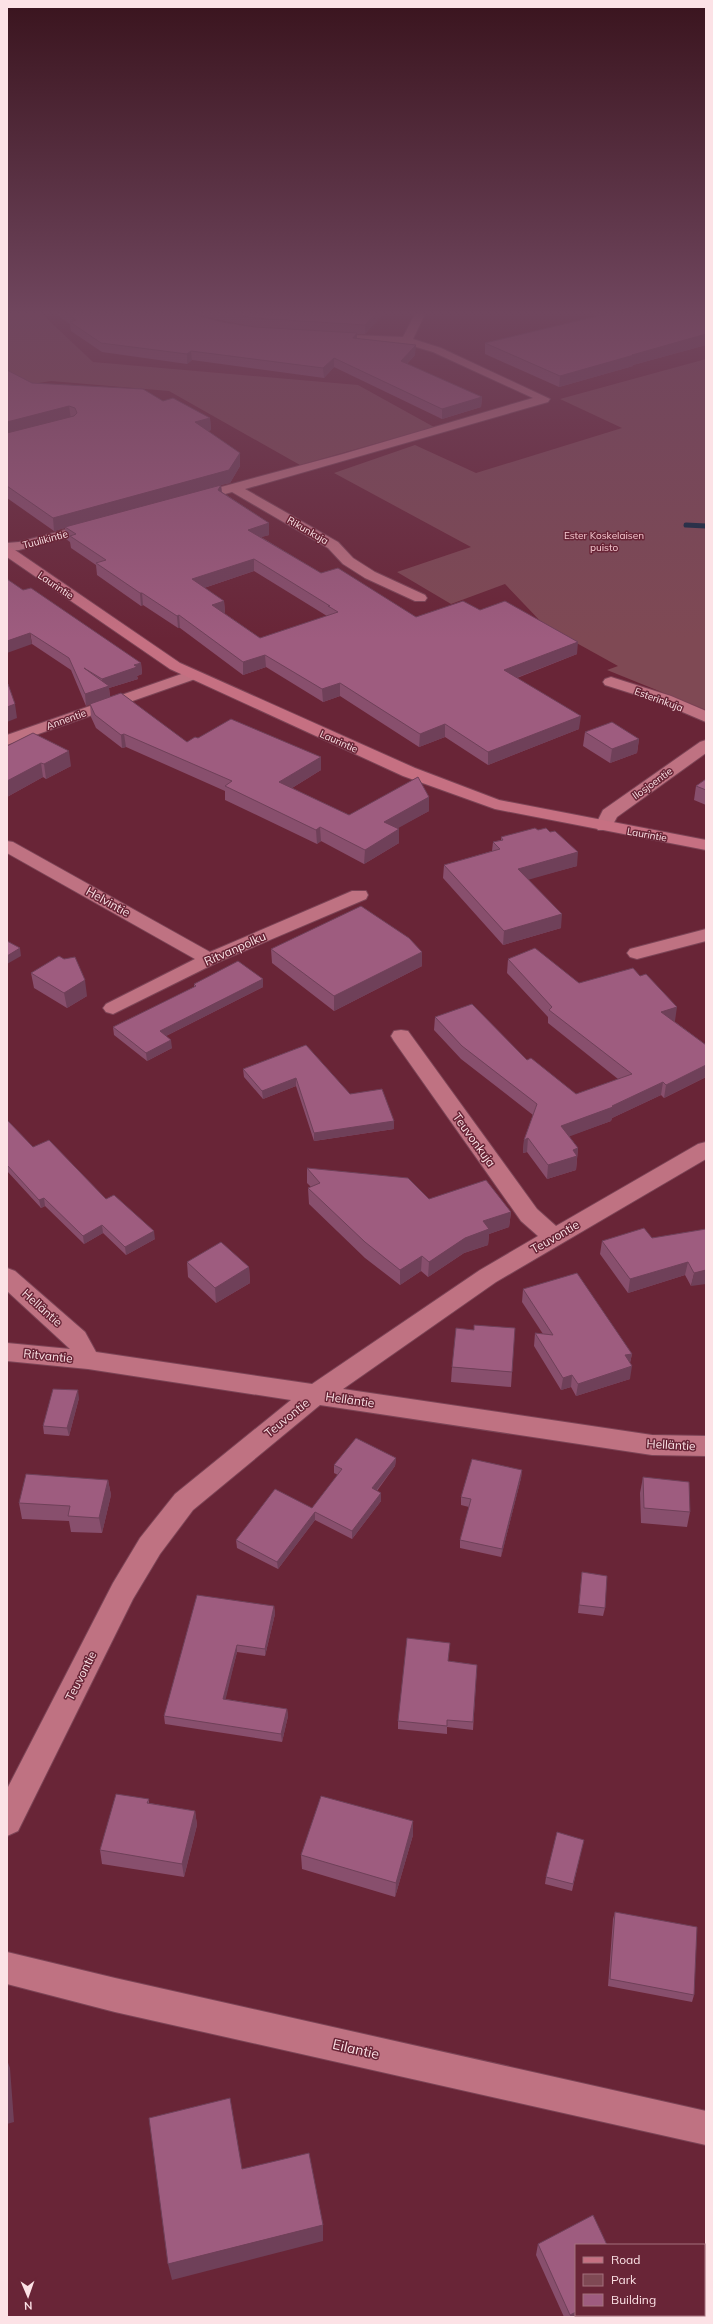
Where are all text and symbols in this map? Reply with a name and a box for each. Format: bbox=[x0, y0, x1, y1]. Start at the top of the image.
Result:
street label: Rikunkuja bbox=[285, 513, 331, 547]
street label: Tuulikintie bbox=[21, 527, 69, 552]
park label: Ester Koskelaisen puisto bbox=[564, 529, 644, 554]
street label: Laurintie bbox=[35, 569, 76, 602]
street label: Esterinkuja bbox=[633, 685, 685, 714]
street label: Annentie bbox=[44, 706, 88, 733]
street label: Laurintie bbox=[318, 727, 360, 756]
street label: Ilosjoentie bbox=[630, 765, 675, 802]
street label: Laurintie bbox=[626, 825, 668, 844]
street label: Helvintie bbox=[83, 883, 133, 920]
street label: Ritvanpolku bbox=[202, 928, 268, 969]
street label: Teuvonkuja bbox=[450, 1110, 499, 1170]
street label: Teuvontie bbox=[528, 1217, 582, 1256]
street label: Helläntie bbox=[19, 1286, 66, 1330]
street label: Ritvantie bbox=[23, 1345, 73, 1366]
street label: Helläntie bbox=[325, 1389, 375, 1410]
street label: Teuvontie bbox=[261, 1395, 312, 1440]
street label: Helläntie bbox=[646, 1436, 696, 1453]
street label: Teuvontie bbox=[62, 1649, 99, 1703]
street label: Eilantie bbox=[331, 2035, 381, 2063]
legend bbox=[575, 2244, 705, 2316]
text: Road bbox=[611, 2252, 640, 2267]
text: Park bbox=[611, 2272, 637, 2287]
north arrow bbox=[8, 2276, 48, 2316]
text: Building bbox=[611, 2292, 656, 2307]
text: N bbox=[24, 2299, 33, 2313]

